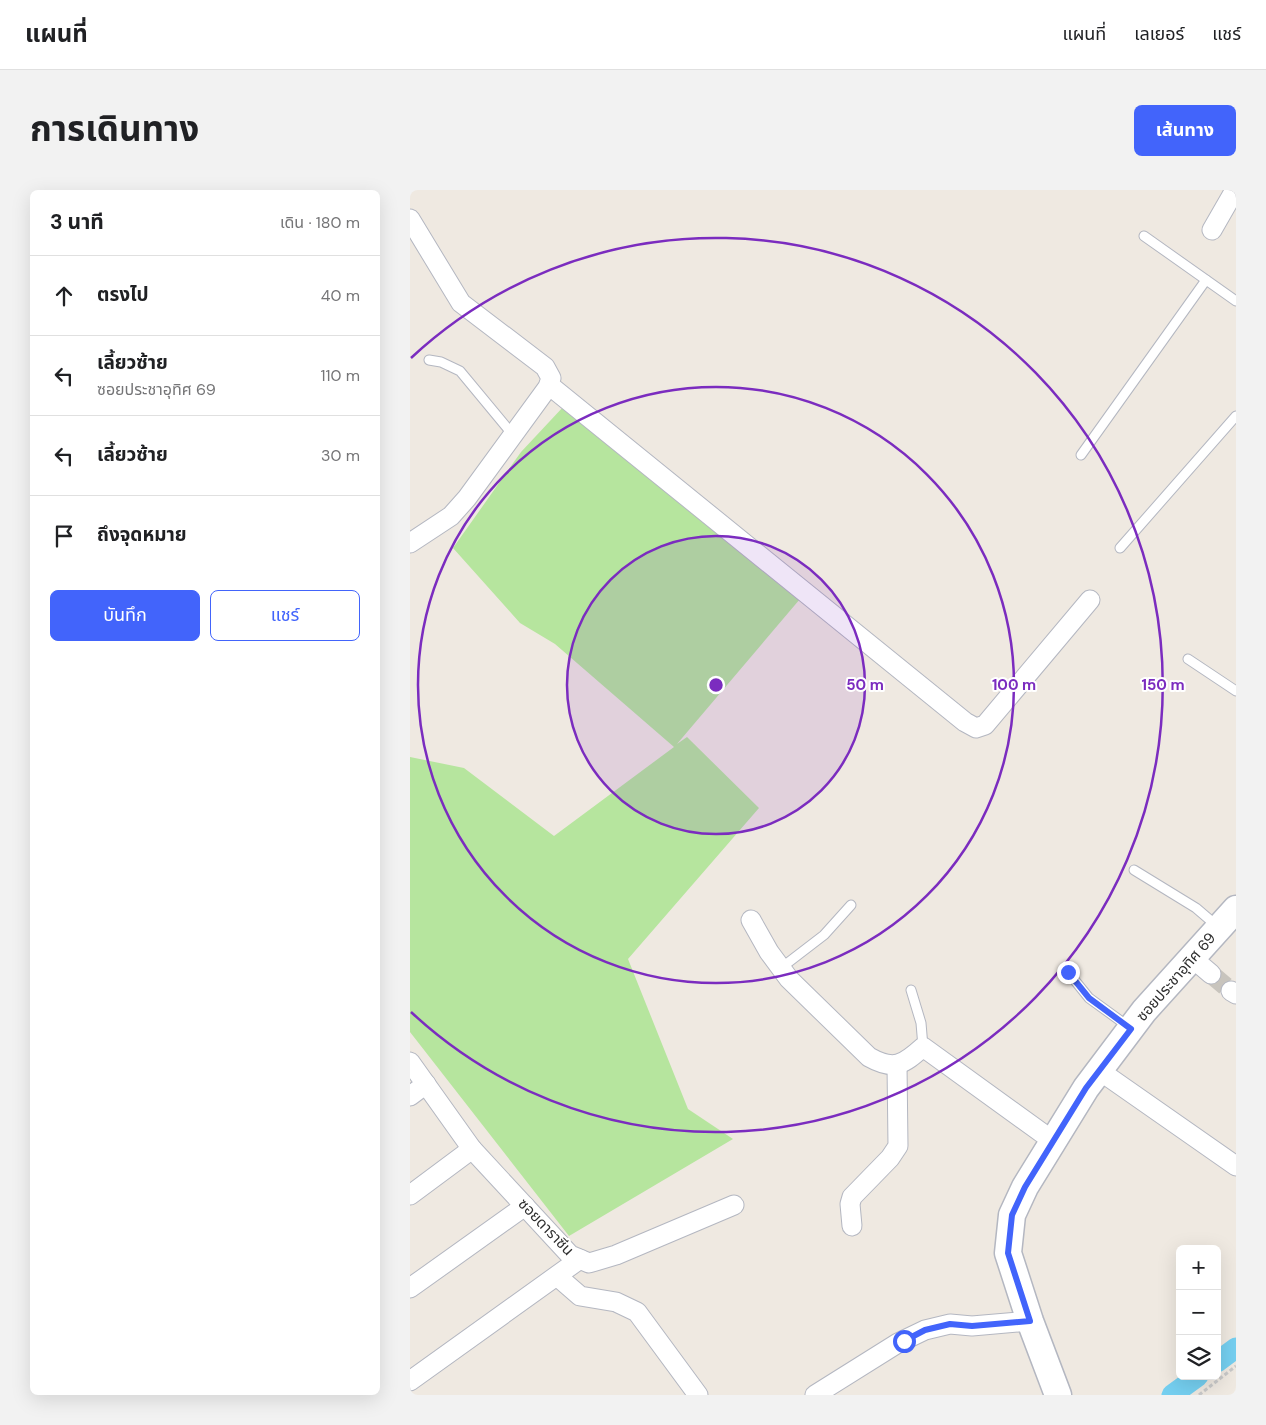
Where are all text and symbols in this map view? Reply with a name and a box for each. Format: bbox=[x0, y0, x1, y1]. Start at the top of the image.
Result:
text: แผนที่ bbox=[25, 18, 88, 49]
text: แผนที่ bbox=[1062, 22, 1106, 46]
text: เลเยอร์ bbox=[1134, 22, 1184, 46]
text: แชร์ bbox=[1212, 22, 1241, 46]
button: เส้นทาง bbox=[1134, 105, 1236, 156]
text: การเดินทาง bbox=[30, 106, 199, 152]
text: 3 นาที bbox=[50, 208, 104, 236]
text: เดิน · 180 m bbox=[280, 212, 360, 233]
icon: ahead bbox=[50, 282, 78, 310]
text: ตรงไป bbox=[97, 282, 149, 307]
text: 40 m bbox=[321, 285, 360, 306]
text: เลี้ยวซ้าย bbox=[97, 350, 168, 375]
icon: left bbox=[50, 362, 78, 390]
text: 110 m bbox=[321, 365, 360, 386]
text: ซอยประชาอุทิศ 69 bbox=[97, 379, 216, 400]
icon: left bbox=[50, 442, 78, 470]
text: เลี้ยวซ้าย bbox=[97, 442, 168, 467]
text: 30 m bbox=[321, 445, 360, 466]
icon: arrive bbox=[50, 522, 78, 550]
text: ถึงจุดหมาย bbox=[97, 522, 187, 547]
button: บันทึก bbox=[50, 590, 200, 641]
button: แชร์ bbox=[210, 590, 360, 641]
text: 50 m bbox=[846, 675, 884, 695]
text: 100 m bbox=[992, 675, 1036, 695]
text: 150 m bbox=[1142, 675, 1185, 695]
centre of rings bbox=[707, 676, 725, 694]
street label: ซอยประชาอุทิศ 69 bbox=[1132, 928, 1220, 1026]
route end bbox=[1057, 961, 1080, 984]
street label: ซอยดาราซีน bbox=[514, 1194, 578, 1260]
map controls bbox=[1176, 1245, 1221, 1380]
button: + bbox=[1176, 1245, 1221, 1290]
button: − bbox=[1176, 1290, 1221, 1335]
route start bbox=[893, 1330, 916, 1353]
button: layers bbox=[1176, 1335, 1221, 1380]

